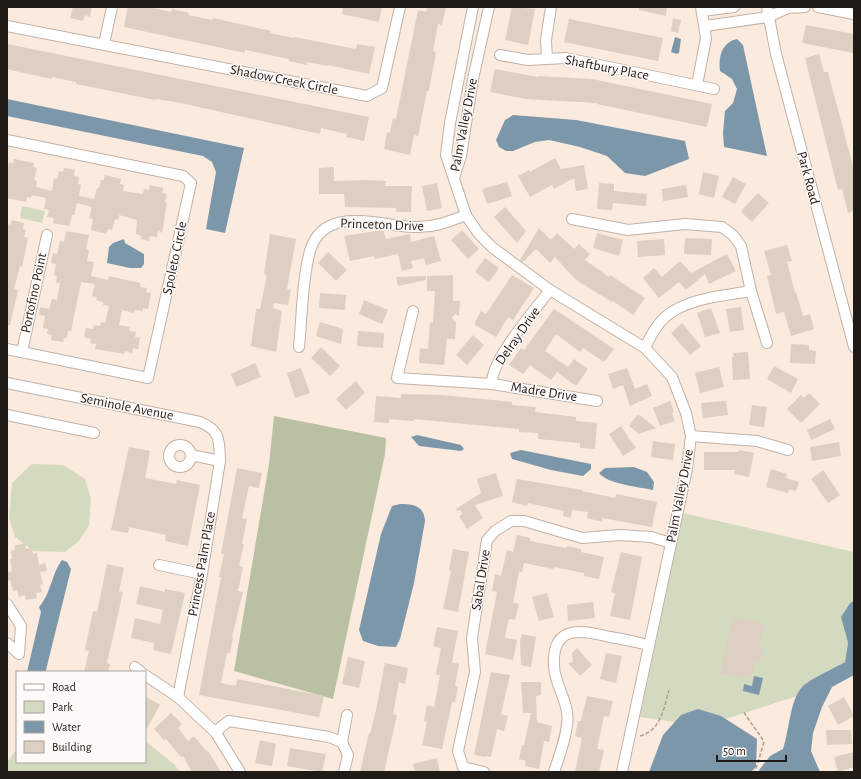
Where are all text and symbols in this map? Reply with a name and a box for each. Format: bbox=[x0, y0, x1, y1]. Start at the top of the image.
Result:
street label: Shaftbury Place bbox=[564, 53, 650, 83]
street label: Shadow Creek Circle bbox=[229, 63, 339, 97]
street label: Palm Valley Drive bbox=[448, 77, 480, 173]
street label: Park Road bbox=[794, 150, 822, 206]
street label: Princeton Drive bbox=[340, 217, 424, 233]
street label: Spoleto Circle bbox=[160, 220, 190, 296]
street label: Portofino Point bbox=[19, 251, 49, 334]
street label: Delray Drive bbox=[493, 305, 543, 367]
street label: Madre Drive bbox=[510, 380, 578, 404]
street label: Seminole Avenue bbox=[79, 391, 175, 423]
street label: Palm Valley Drive bbox=[664, 448, 696, 544]
street label: Princess Palm Place bbox=[186, 511, 218, 617]
street label: Sabal Drive bbox=[469, 549, 493, 611]
legend bbox=[16, 671, 146, 763]
text: Road bbox=[52, 681, 76, 693]
text: Park bbox=[52, 701, 73, 713]
text: Water bbox=[52, 721, 81, 733]
scale bar bbox=[717, 737, 786, 763]
text: Building bbox=[52, 741, 92, 753]
text: 50 m bbox=[723, 745, 746, 757]

